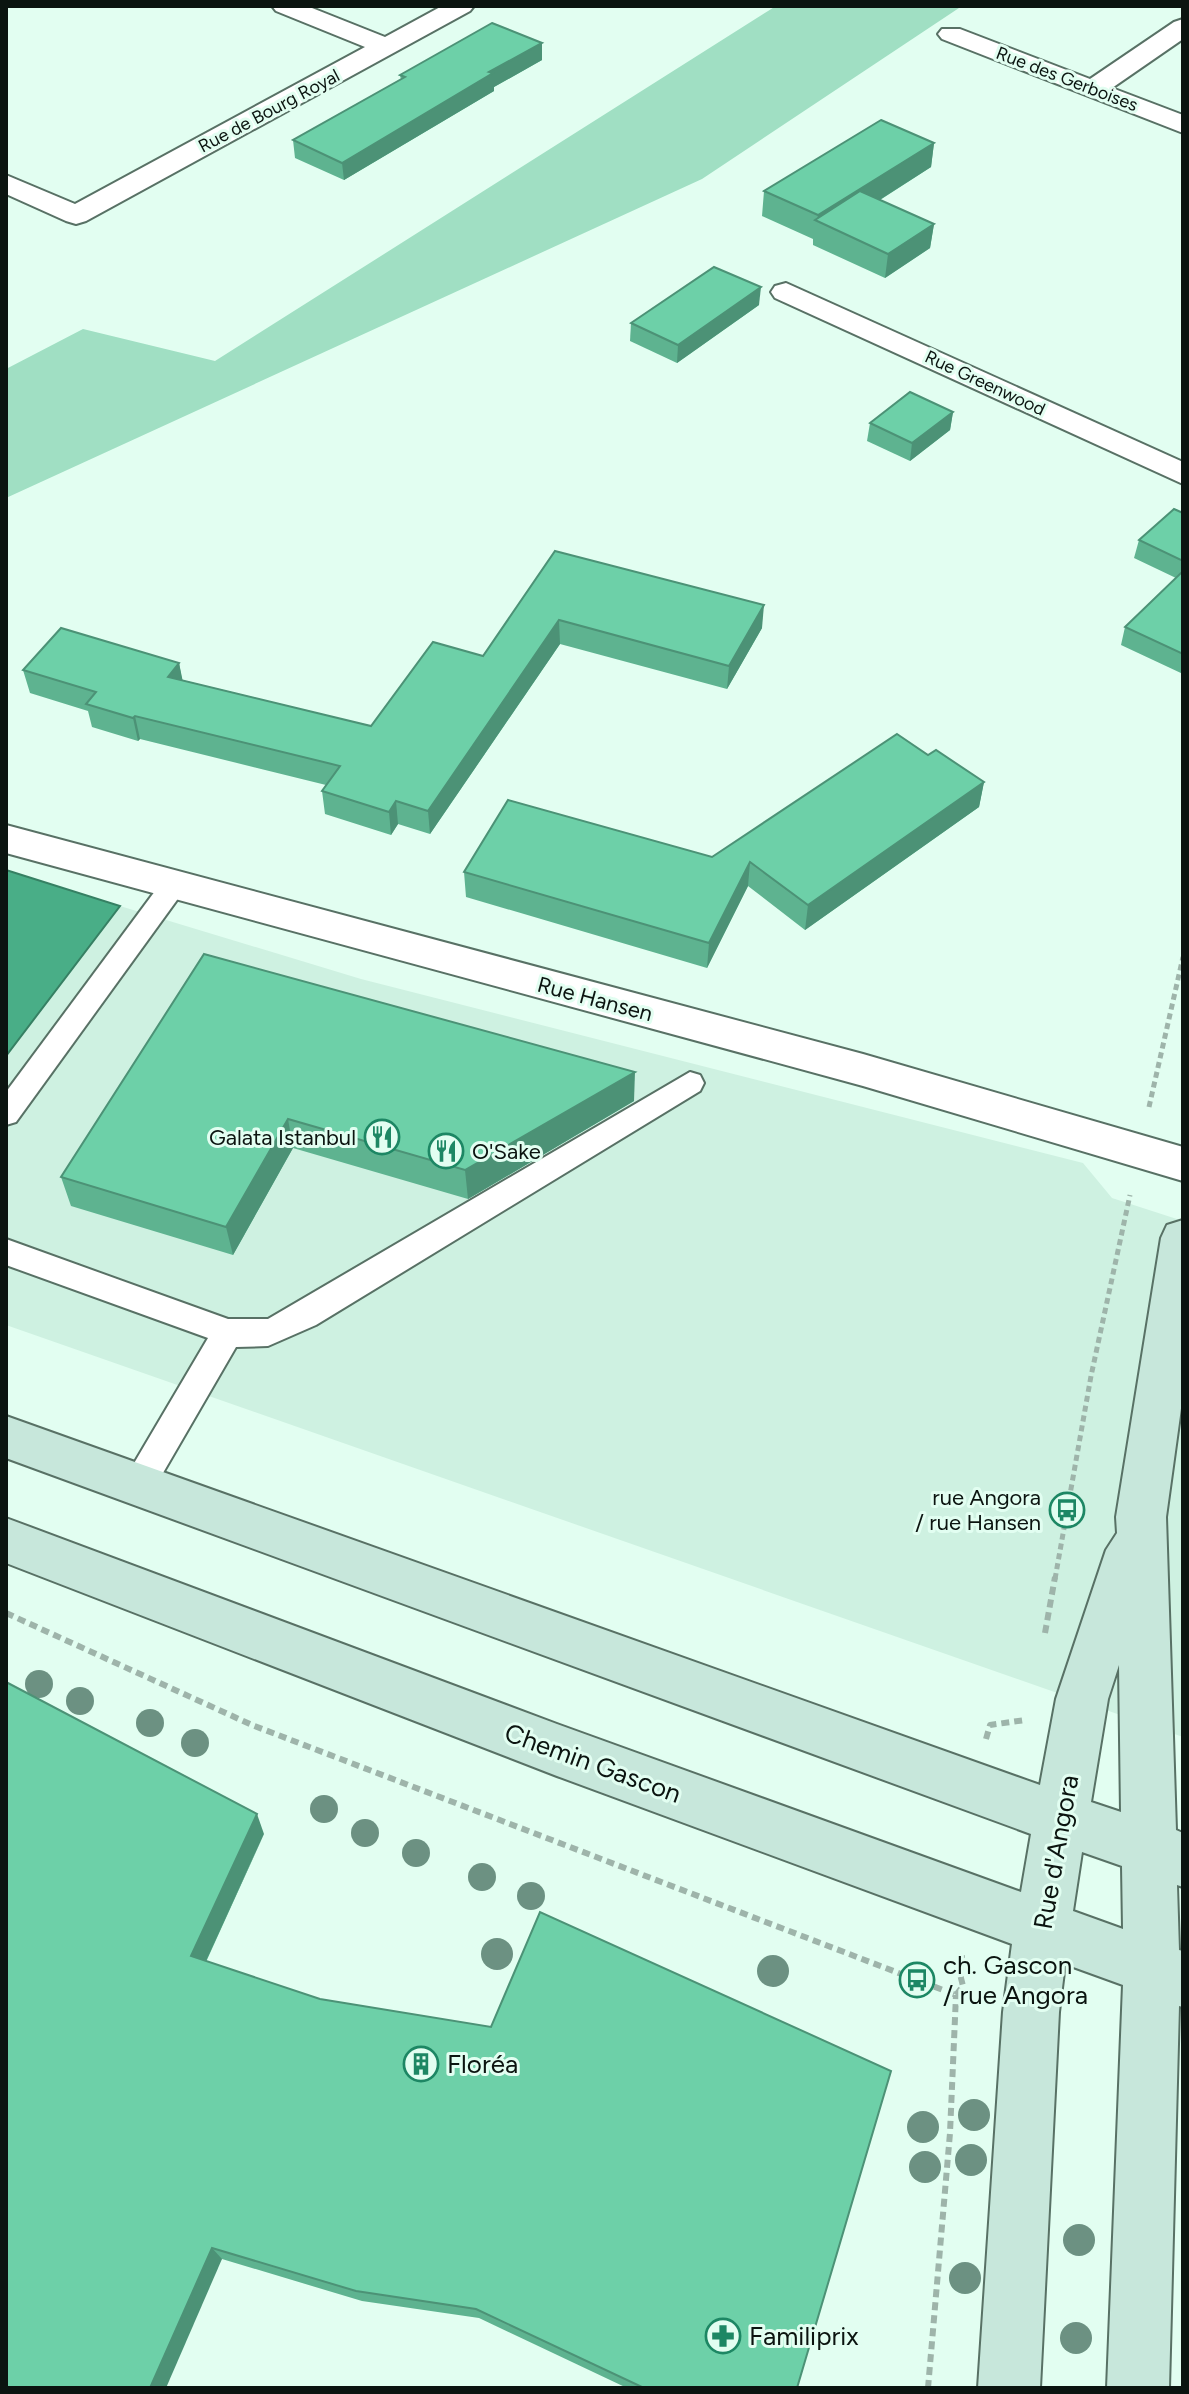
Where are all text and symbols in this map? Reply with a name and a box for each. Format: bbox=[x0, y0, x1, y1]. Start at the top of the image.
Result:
street label: Rue des Gerboises bbox=[993, 42, 1141, 116]
street label: Rue de Bourg Royal bbox=[195, 64, 343, 158]
street label: Rue Greenwood bbox=[921, 346, 1049, 420]
street label: Rue Hansen bbox=[534, 971, 656, 1027]
restaurant icon: Galata Istanbul bbox=[363, 1118, 401, 1156]
place label: Galata Istanbul bbox=[209, 1124, 356, 1151]
restaurant icon: O'Sake bbox=[427, 1132, 465, 1170]
place label: O'Sake bbox=[472, 1138, 541, 1165]
place label: rue Angora / rue Hansen bbox=[915, 1484, 1041, 1536]
bus stop icon: rue Angora / rue Hansen bbox=[1048, 1491, 1086, 1529]
street label: Chemin Gascon bbox=[500, 1716, 686, 1810]
street label: Rue d'Angora bbox=[1027, 1772, 1085, 1932]
place label: ch. Gascon / rue Angora bbox=[943, 1949, 1088, 2011]
bus stop icon: ch. Gascon / rue Angora bbox=[898, 1961, 936, 1999]
building icon: Floréa bbox=[402, 2045, 440, 2083]
place label: Floréa bbox=[447, 2048, 518, 2080]
pharmacy icon: Familiprix bbox=[704, 2317, 742, 2355]
place label: Familiprix bbox=[749, 2320, 859, 2352]

